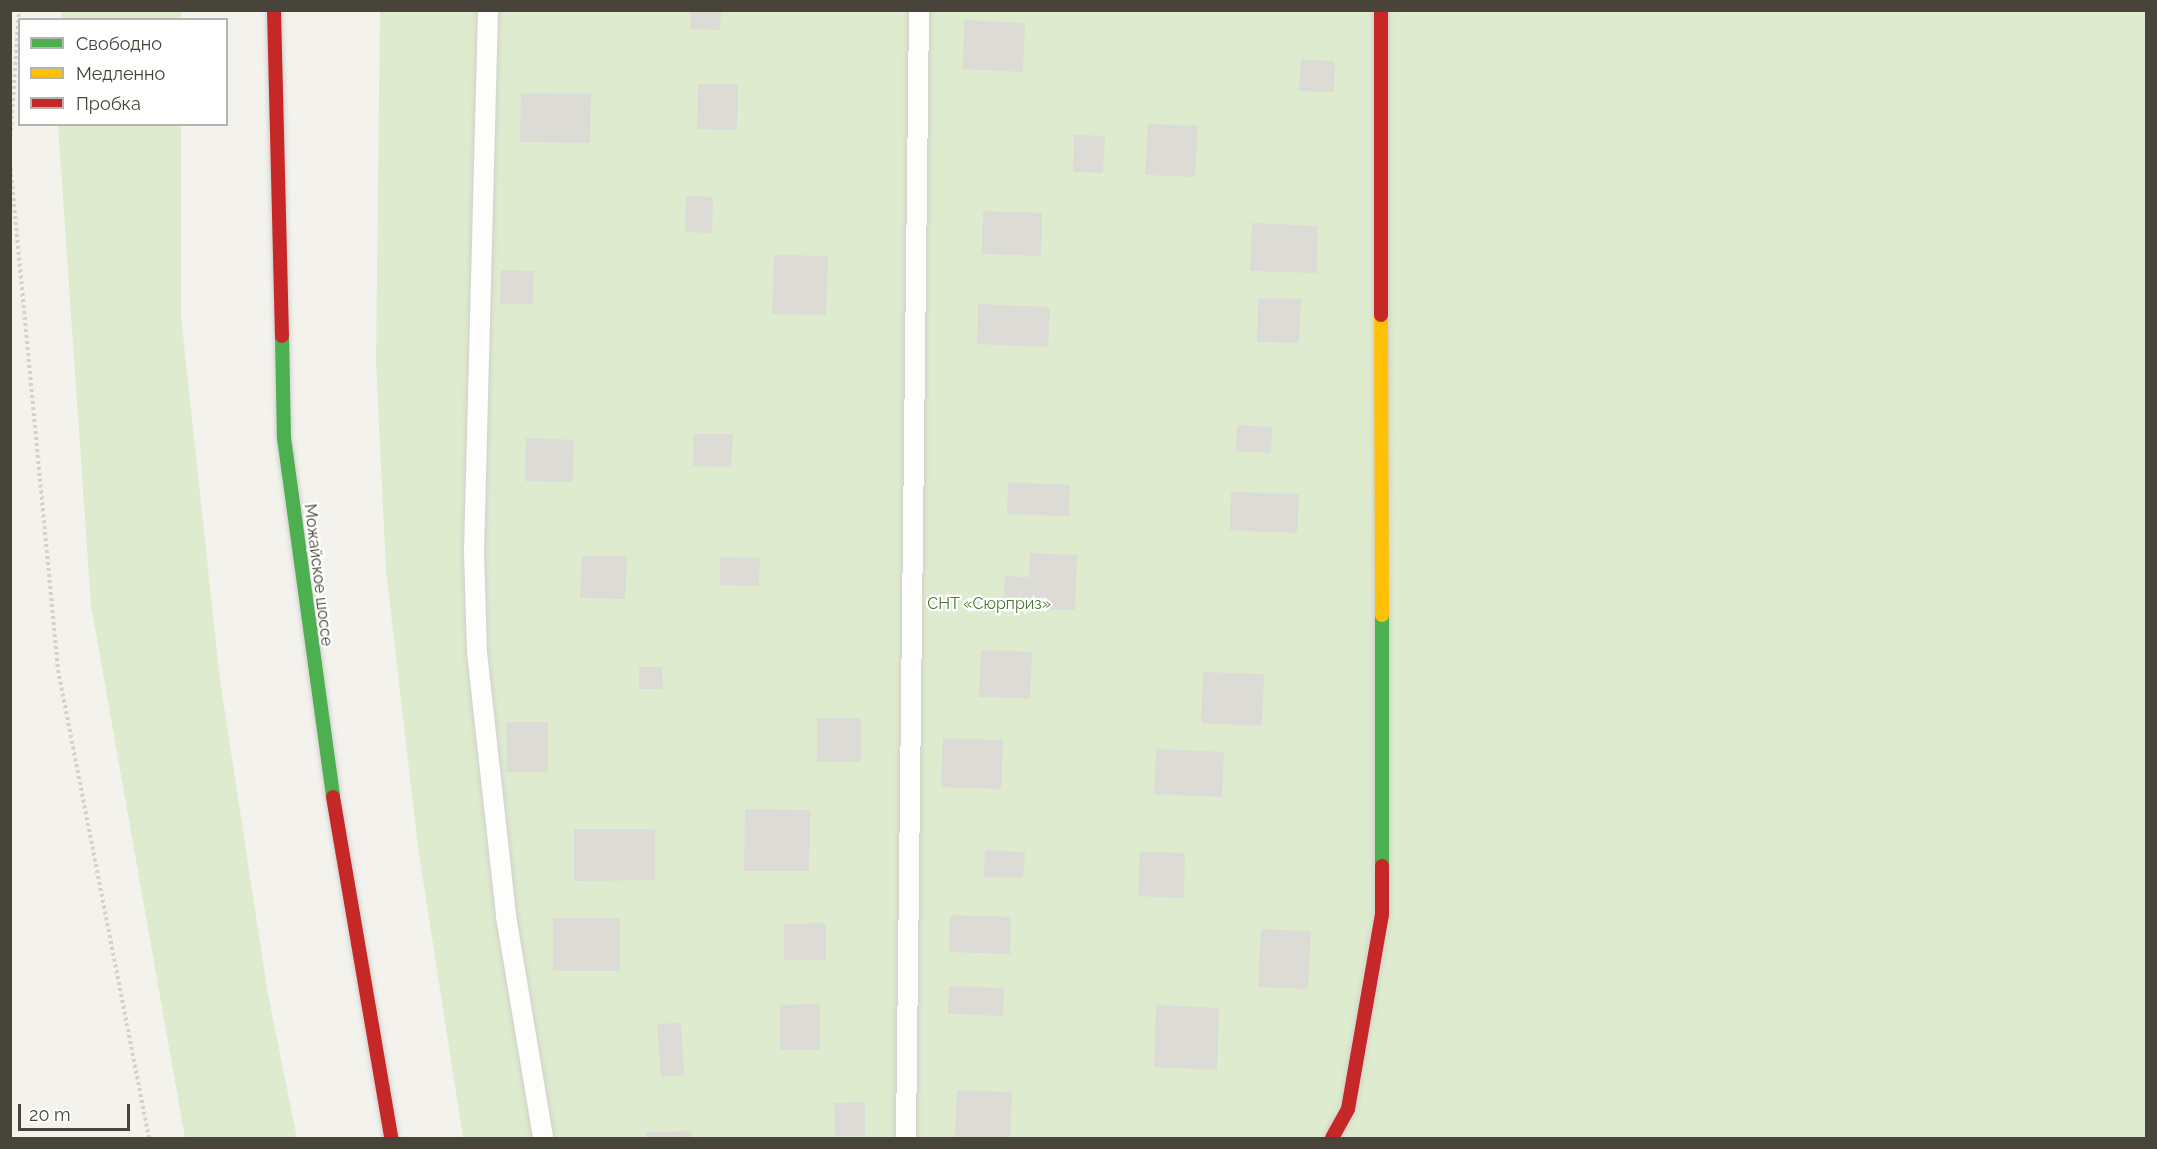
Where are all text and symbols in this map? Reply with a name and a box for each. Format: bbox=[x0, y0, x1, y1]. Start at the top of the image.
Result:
legend bbox=[18, 18, 228, 126]
text: Свободно bbox=[76, 33, 162, 54]
text: Медленно bbox=[76, 63, 165, 84]
text: Пробка bbox=[76, 93, 141, 114]
street label: Можайское шоссе bbox=[300, 503, 336, 647]
park label: СНТ «Сюрприз» bbox=[927, 594, 1051, 614]
scale bar bbox=[21, 1092, 134, 1130]
text: 20 m bbox=[29, 1104, 71, 1125]

